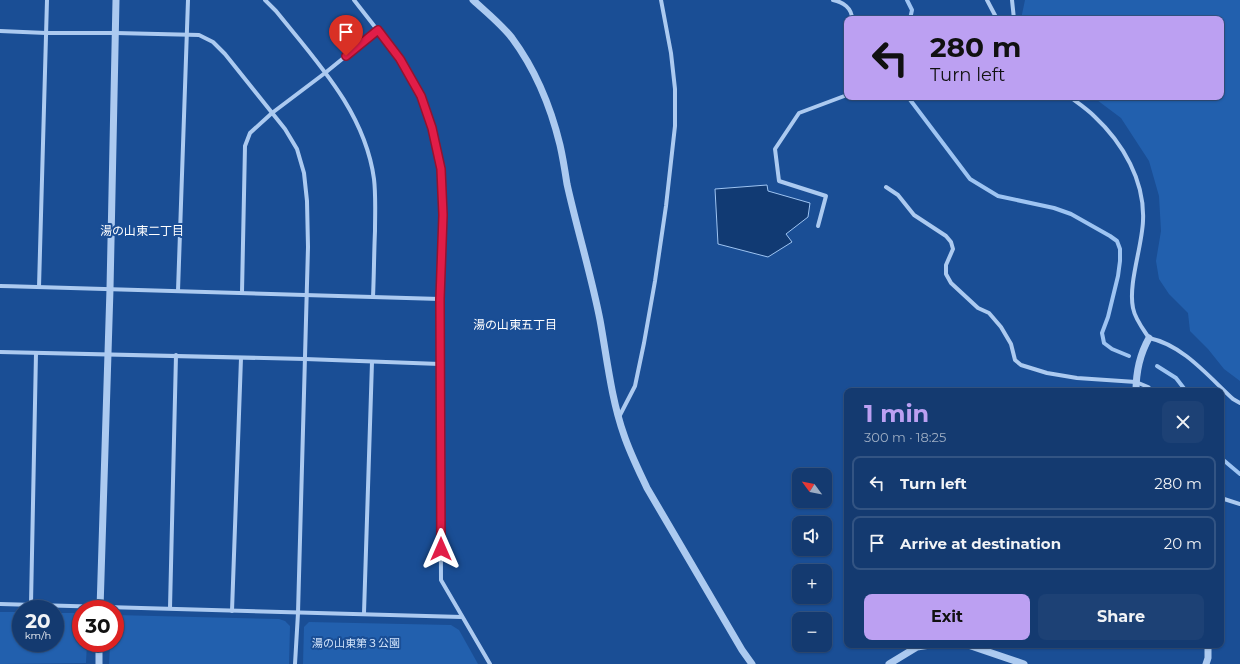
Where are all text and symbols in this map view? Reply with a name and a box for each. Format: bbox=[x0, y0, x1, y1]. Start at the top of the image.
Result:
pin bbox=[329, 15, 363, 56]
icon: arrive bbox=[335, 21, 357, 43]
text: 280 m bbox=[930, 30, 1021, 64]
icon: left bbox=[864, 32, 916, 84]
text: Turn left bbox=[930, 64, 1005, 86]
district label: 湯の山東二丁目 bbox=[100, 223, 184, 238]
district label: 湯の山東五丁目 bbox=[473, 317, 557, 332]
text: 1 min bbox=[864, 399, 929, 428]
button: close bbox=[1162, 401, 1204, 443]
text: 300 m · 18:25 bbox=[864, 429, 946, 445]
north arrow bbox=[792, 468, 832, 508]
map controls bbox=[792, 468, 832, 652]
icon: left bbox=[866, 472, 888, 494]
text: Turn left bbox=[900, 474, 967, 493]
text: 280 m bbox=[1154, 474, 1202, 493]
button: sound bbox=[792, 516, 832, 556]
position arrow bbox=[420, 528, 462, 570]
icon: arrive bbox=[866, 532, 888, 554]
text: Arrive at destination bbox=[900, 534, 1061, 553]
text: 20 m bbox=[1164, 534, 1202, 553]
button: + bbox=[792, 564, 832, 604]
button: Exit bbox=[864, 594, 1030, 640]
button: Share bbox=[1038, 594, 1204, 640]
speed limit sign: 30 bbox=[72, 600, 124, 652]
text: 20 bbox=[25, 609, 51, 633]
button: − bbox=[792, 612, 832, 652]
text: km/h bbox=[25, 629, 51, 642]
park label: 湯の山東第３公園 bbox=[312, 636, 400, 650]

